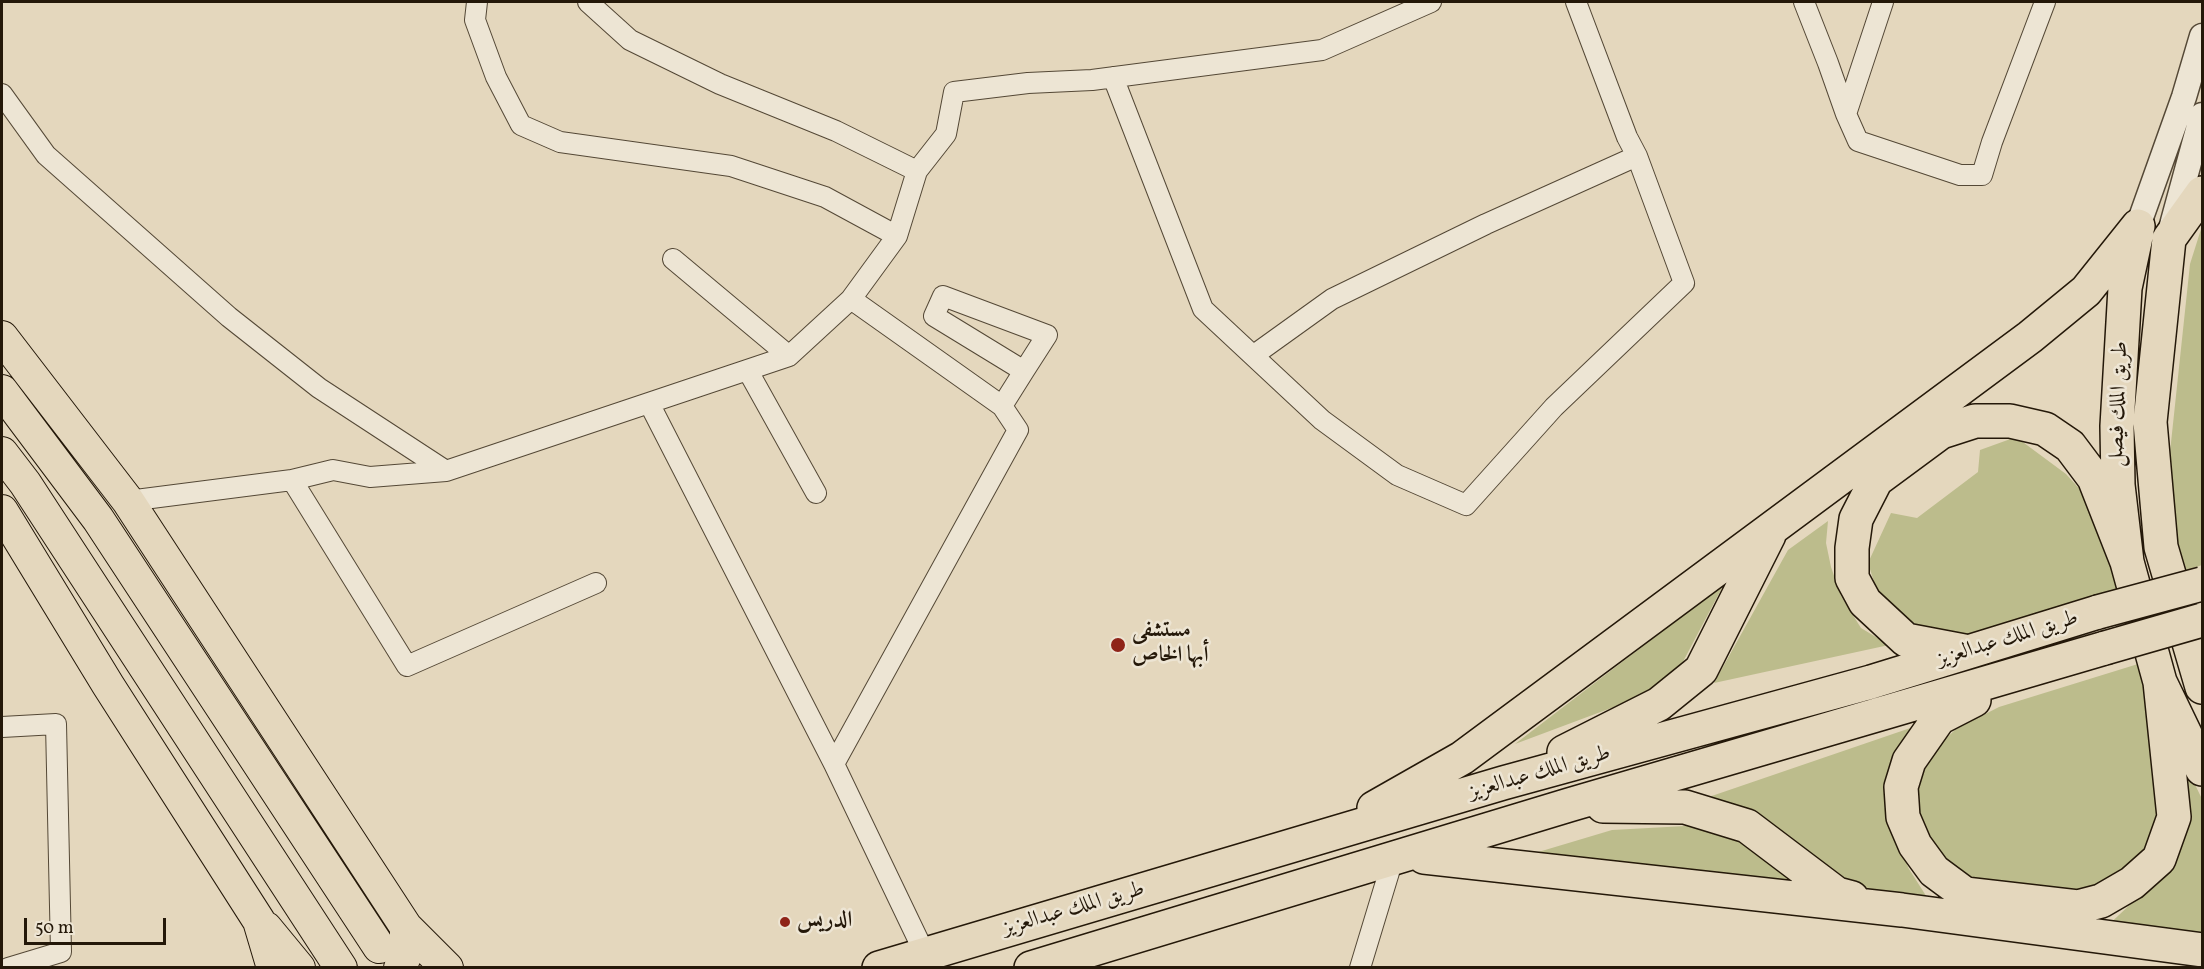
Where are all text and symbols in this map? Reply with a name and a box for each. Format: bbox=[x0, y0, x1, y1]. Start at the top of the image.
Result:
street label: طريق الملك فيصل bbox=[2105, 341, 2135, 467]
street label: طريق الملك عبدالعزيز bbox=[1934, 606, 2082, 674]
place label: مستشفى أبها الخاص bbox=[1132, 619, 1209, 670]
marker: مستشفى أبها الخاص bbox=[1109, 636, 1127, 654]
street label: طريق الملك عبدالعزيز bbox=[1466, 741, 1614, 807]
street label: طريق الملك عبدالعزيز bbox=[1000, 877, 1148, 943]
scale bar bbox=[27, 906, 170, 944]
place label: الدريس bbox=[797, 909, 852, 935]
marker: الدريس bbox=[778, 915, 792, 929]
text: 50 m bbox=[35, 916, 74, 941]

